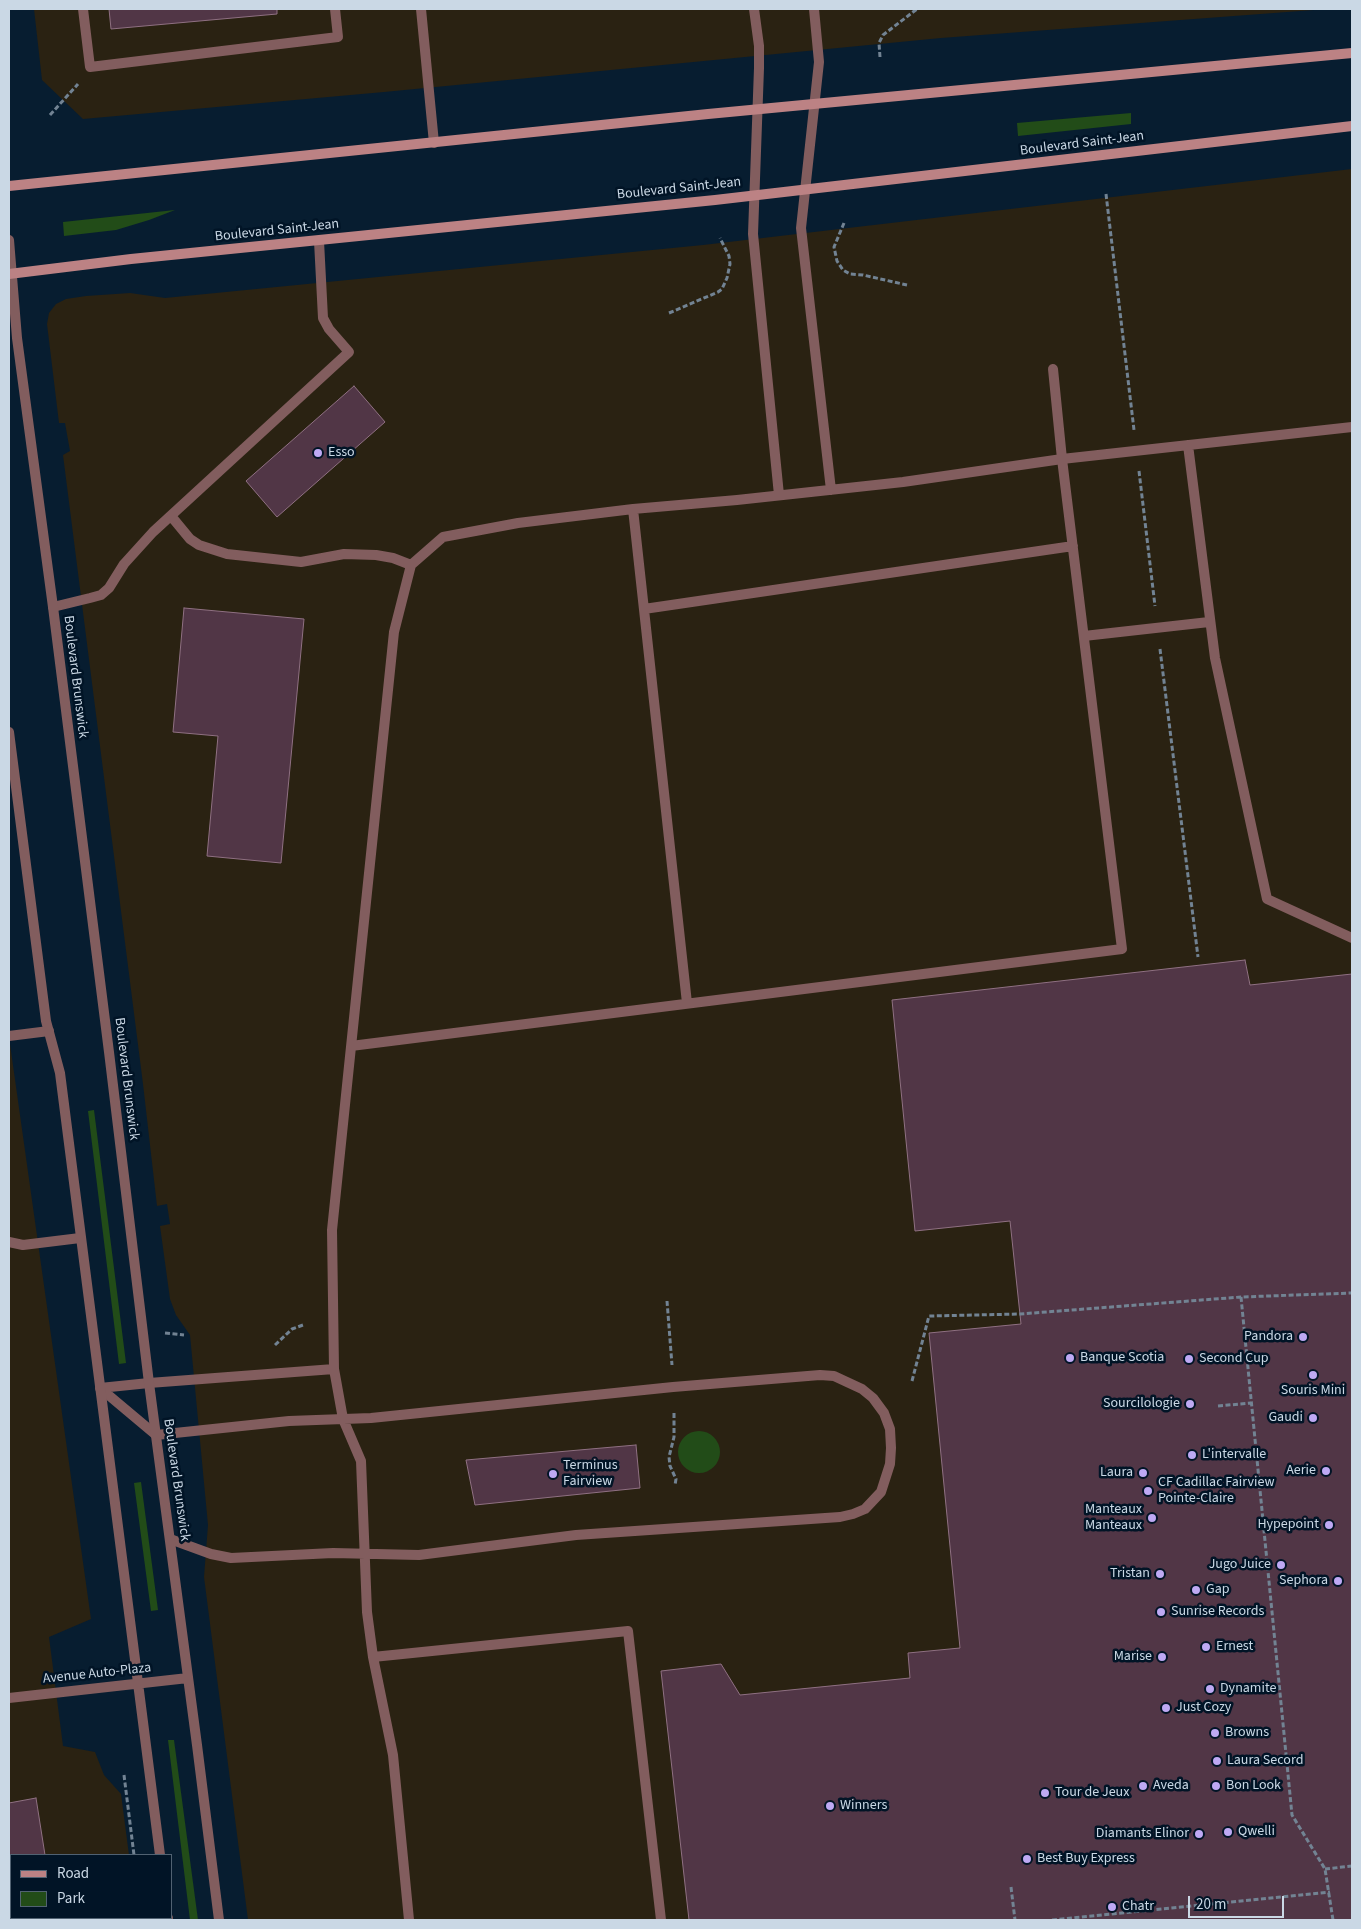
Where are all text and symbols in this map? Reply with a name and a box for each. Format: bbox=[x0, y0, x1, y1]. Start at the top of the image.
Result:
street label: Boulevard Saint-Jean bbox=[1019, 128, 1145, 160]
street label: Boulevard Saint-Jean bbox=[616, 174, 742, 204]
street label: Boulevard Saint-Jean bbox=[214, 216, 340, 246]
place label: Esso bbox=[328, 445, 355, 461]
marker: Esso bbox=[312, 447, 324, 459]
street label: Boulevard Brunswick bbox=[59, 615, 91, 739]
street label: Boulevard Brunswick bbox=[110, 1017, 142, 1141]
place label: Pandora bbox=[1244, 1329, 1293, 1345]
marker: Pandora bbox=[1297, 1331, 1309, 1343]
place label: Banque Scotia bbox=[1080, 1350, 1164, 1366]
place label: Second Cup bbox=[1199, 1351, 1269, 1367]
marker: Banque Scotia bbox=[1064, 1352, 1076, 1364]
marker: Second Cup bbox=[1183, 1353, 1195, 1365]
marker: Souris Mini bbox=[1307, 1369, 1319, 1381]
place label: Souris Mini bbox=[1281, 1383, 1345, 1399]
place label: Sourcilologie bbox=[1103, 1396, 1180, 1412]
marker: Sourcilologie bbox=[1184, 1398, 1196, 1410]
place label: Gaudi bbox=[1268, 1410, 1303, 1426]
marker: Gaudi bbox=[1307, 1412, 1319, 1424]
street label: Boulevard Brunswick bbox=[159, 1418, 193, 1542]
place label: L'intervalle bbox=[1202, 1447, 1266, 1463]
marker: L'intervalle bbox=[1186, 1449, 1198, 1461]
place label: Terminus Fairview bbox=[563, 1458, 618, 1490]
place label: Aerie bbox=[1286, 1463, 1316, 1479]
place label: Laura bbox=[1100, 1465, 1133, 1481]
marker: Aerie bbox=[1320, 1465, 1332, 1477]
marker: Laura bbox=[1137, 1467, 1149, 1479]
marker: Terminus Fairview bbox=[547, 1468, 559, 1480]
place label: CF Cadillac Fairview Pointe-Claire bbox=[1158, 1475, 1275, 1508]
marker: CF Cadillac Fairview Pointe-Claire bbox=[1142, 1485, 1154, 1497]
place label: Manteaux Manteaux bbox=[1085, 1502, 1142, 1534]
marker: Manteaux Manteaux bbox=[1146, 1512, 1158, 1524]
place label: Hypepoint bbox=[1257, 1517, 1319, 1533]
marker: Hypepoint bbox=[1323, 1519, 1335, 1531]
place label: Jugo Juice bbox=[1209, 1557, 1271, 1573]
marker: Jugo Juice bbox=[1275, 1559, 1287, 1571]
place label: Tristan bbox=[1110, 1566, 1150, 1582]
marker: Tristan bbox=[1154, 1568, 1166, 1580]
place label: Sephora bbox=[1279, 1573, 1328, 1589]
marker: Sephora bbox=[1332, 1575, 1344, 1587]
place label: Gap bbox=[1206, 1582, 1229, 1598]
marker: Gap bbox=[1190, 1584, 1202, 1596]
place label: Sunrise Records bbox=[1171, 1604, 1264, 1620]
marker: Sunrise Records bbox=[1155, 1606, 1167, 1618]
place label: Ernest bbox=[1216, 1639, 1253, 1655]
marker: Ernest bbox=[1200, 1641, 1212, 1653]
place label: Marise bbox=[1114, 1649, 1152, 1665]
marker: Marise bbox=[1156, 1651, 1168, 1663]
street label: Avenue Auto-Plaza bbox=[42, 1660, 152, 1688]
place label: Dynamite bbox=[1220, 1681, 1276, 1697]
marker: Dynamite bbox=[1204, 1683, 1216, 1695]
place label: Just Cozy bbox=[1176, 1700, 1231, 1716]
marker: Just Cozy bbox=[1160, 1702, 1172, 1714]
place label: Browns bbox=[1225, 1725, 1269, 1741]
marker: Browns bbox=[1209, 1727, 1221, 1739]
place label: Laura Secord bbox=[1227, 1753, 1303, 1769]
marker: Laura Secord bbox=[1211, 1755, 1223, 1767]
place label: Aveda bbox=[1153, 1778, 1189, 1794]
place label: Bon Look bbox=[1226, 1778, 1281, 1794]
marker: Aveda bbox=[1137, 1780, 1149, 1792]
marker: Bon Look bbox=[1210, 1780, 1222, 1792]
place label: Tour de Jeux bbox=[1055, 1785, 1129, 1801]
marker: Tour de Jeux bbox=[1039, 1787, 1051, 1799]
place label: Winners bbox=[840, 1798, 887, 1814]
marker: Winners bbox=[824, 1800, 836, 1812]
place label: Qwelli bbox=[1238, 1824, 1275, 1840]
place label: Diamants Elinor bbox=[1096, 1826, 1189, 1842]
marker: Qwelli bbox=[1222, 1826, 1234, 1838]
marker: Diamants Elinor bbox=[1193, 1828, 1205, 1840]
place label: Best Buy Express bbox=[1037, 1851, 1135, 1867]
marker: Best Buy Express bbox=[1021, 1853, 1033, 1865]
legend bbox=[10, 1854, 172, 1919]
text: Road bbox=[57, 1863, 89, 1884]
scale bar bbox=[1191, 1886, 1287, 1918]
text: Park bbox=[57, 1888, 85, 1909]
text: 20 m bbox=[1196, 1894, 1226, 1915]
place label: Chatr bbox=[1122, 1899, 1154, 1915]
marker: Chatr bbox=[1106, 1901, 1118, 1913]

